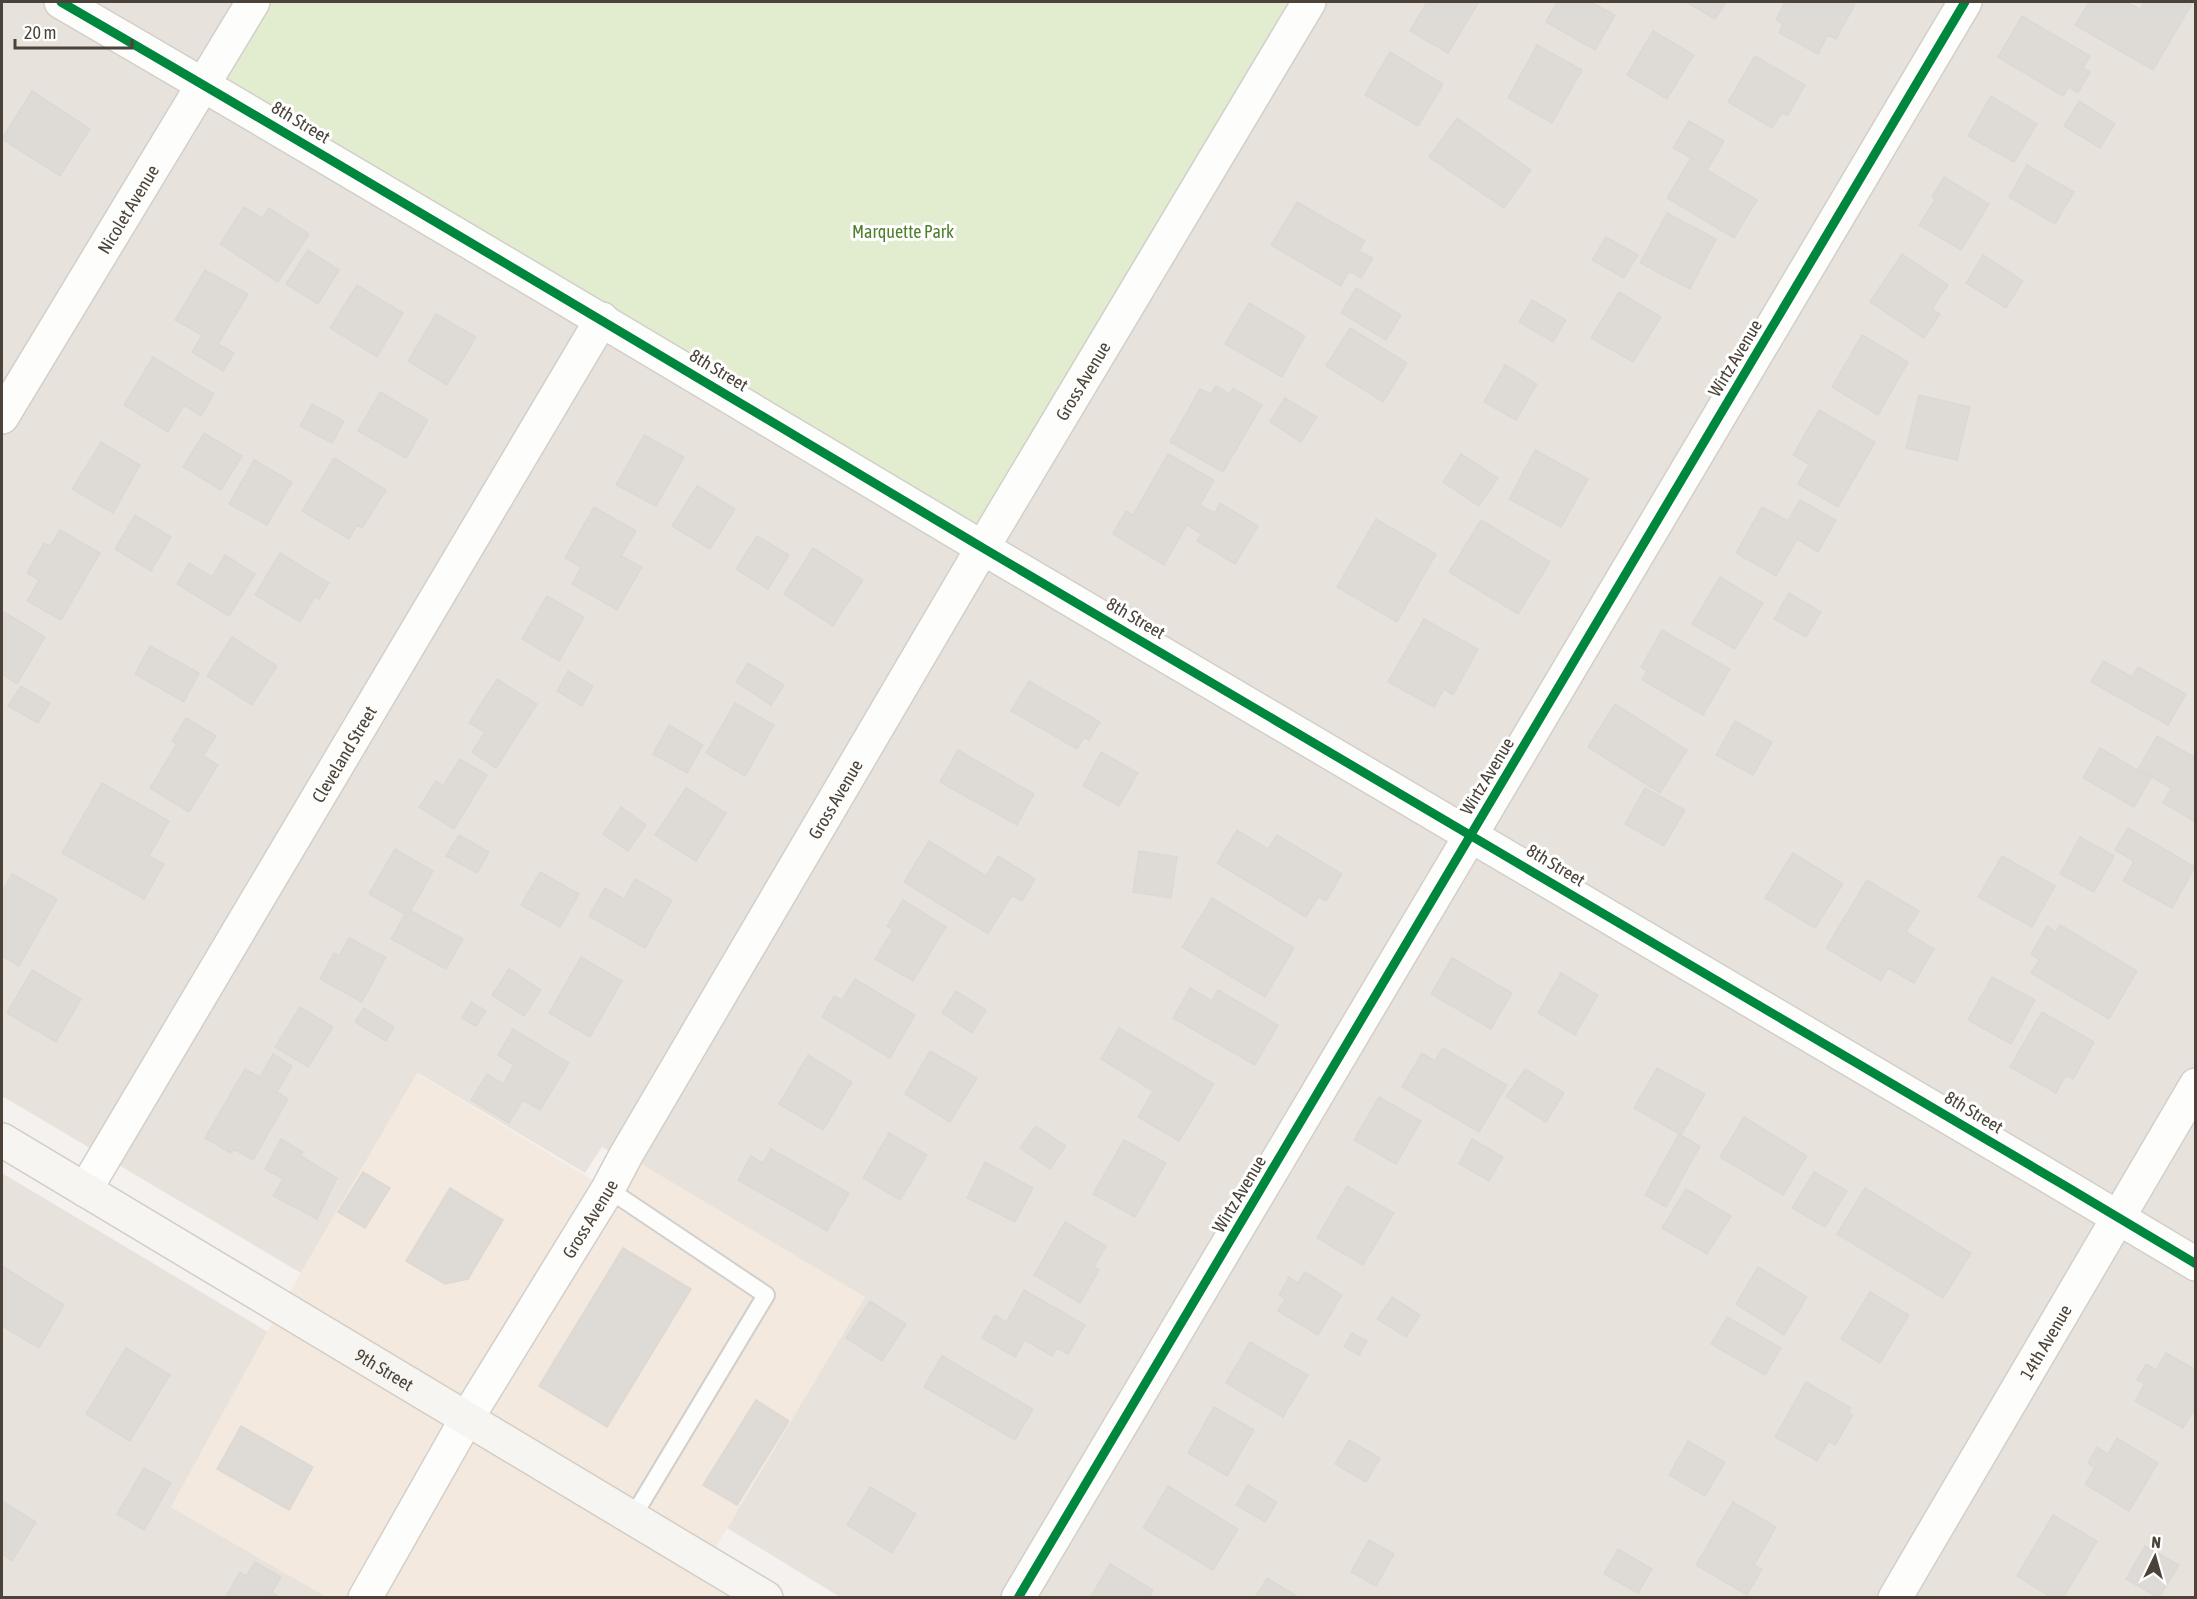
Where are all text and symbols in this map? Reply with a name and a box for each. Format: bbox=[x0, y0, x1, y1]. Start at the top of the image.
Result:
scale bar bbox=[15, 12, 132, 50]
text: 20 m bbox=[24, 22, 56, 43]
street label: 8th Street bbox=[268, 96, 334, 148]
street label: Nicolet Avenue bbox=[93, 161, 163, 257]
park label: Marquette Park bbox=[852, 221, 954, 242]
street label: Wirtz Avenue bbox=[1704, 316, 1766, 400]
street label: Gross Avenue bbox=[1051, 337, 1114, 424]
street label: 8th Street bbox=[686, 344, 752, 396]
street label: 8th Street bbox=[1103, 593, 1169, 643]
street label: Cleveland Street bbox=[307, 702, 381, 806]
street label: Wirtz Avenue bbox=[1456, 734, 1518, 818]
street label: Gross Avenue bbox=[804, 756, 866, 843]
street label: 8th Street bbox=[1523, 839, 1589, 891]
street label: 8th Street bbox=[1941, 1086, 2007, 1138]
street label: Wirtz Avenue bbox=[1208, 1152, 1270, 1236]
street label: Gross Avenue bbox=[558, 1176, 622, 1262]
street label: 14th Avenue bbox=[2015, 1301, 2075, 1383]
street label: 9th Street bbox=[352, 1344, 418, 1395]
north arrow bbox=[2125, 1527, 2185, 1587]
text: N bbox=[2151, 1533, 2162, 1551]

